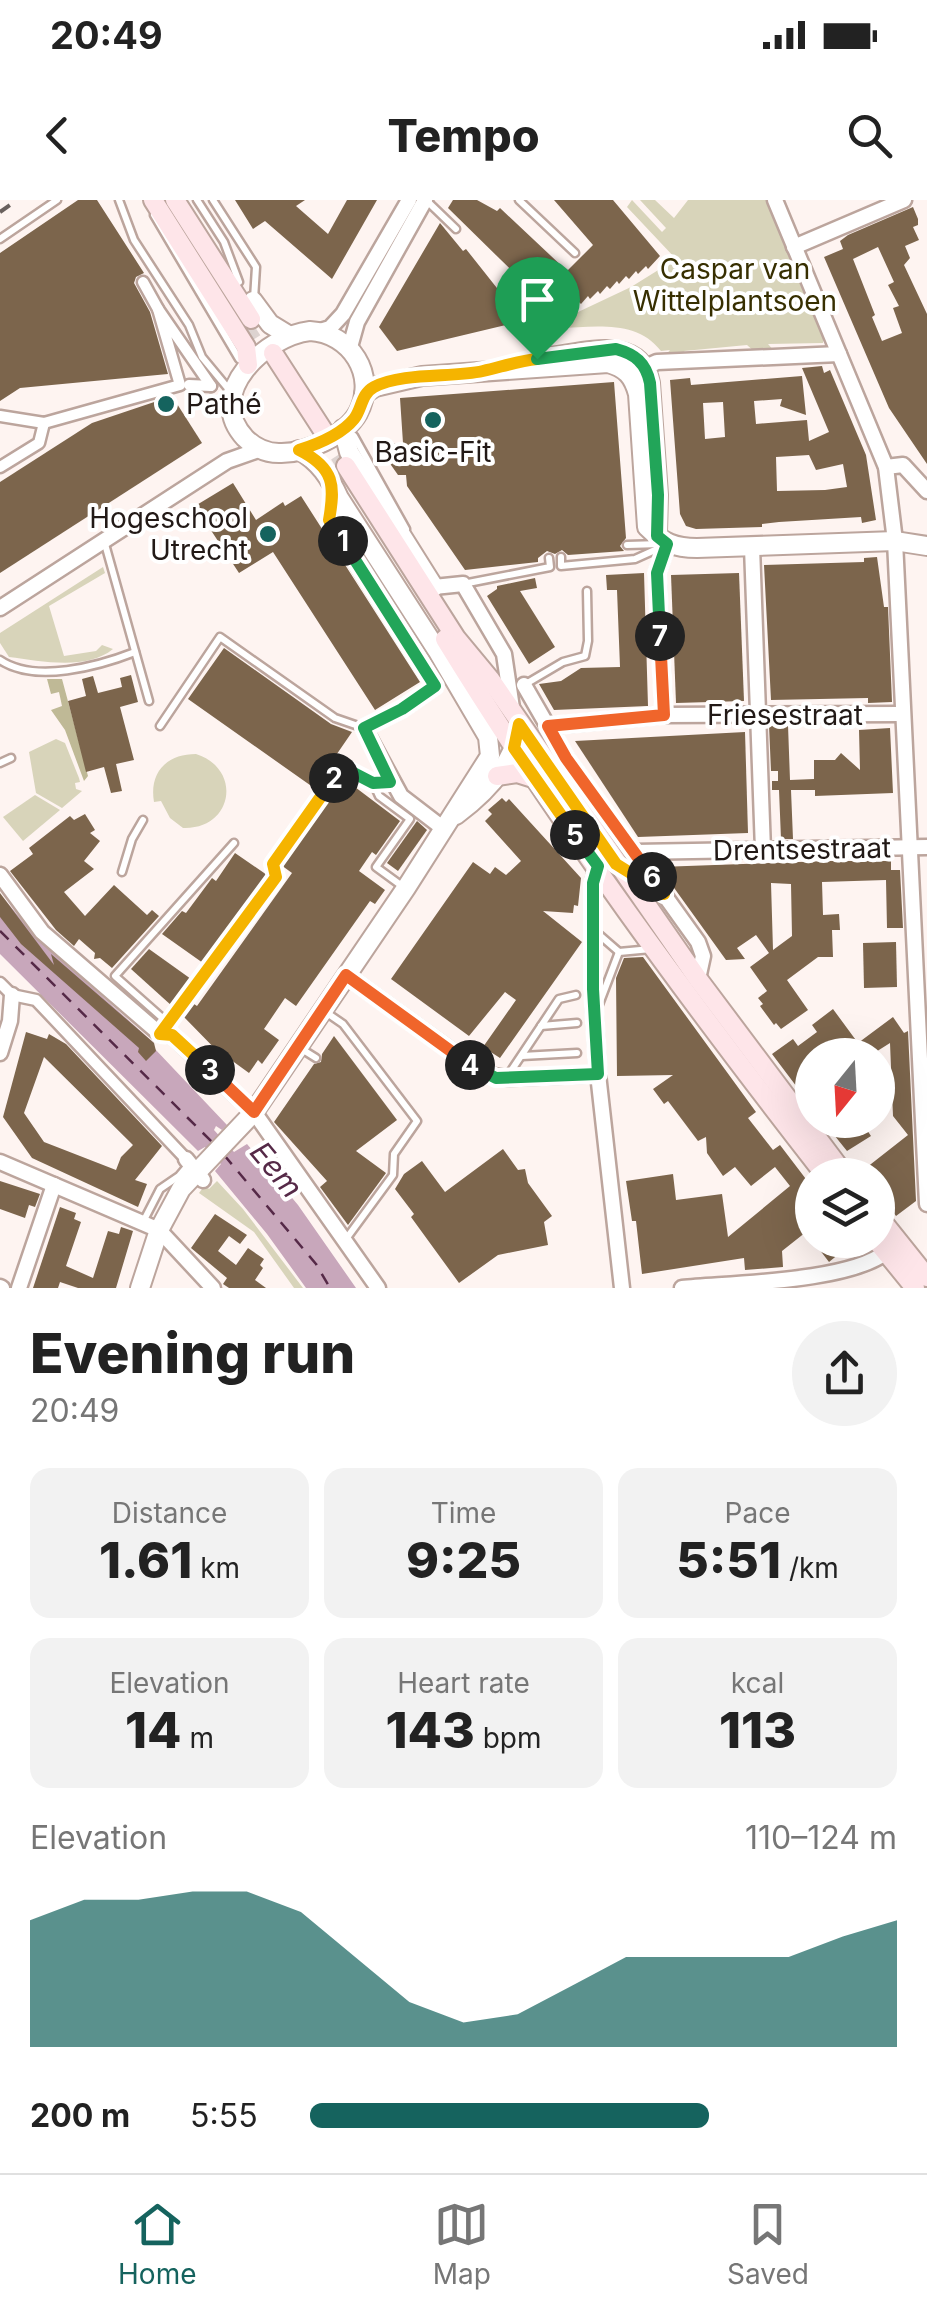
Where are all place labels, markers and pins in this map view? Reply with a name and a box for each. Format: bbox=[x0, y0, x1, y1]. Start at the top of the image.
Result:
pin bbox=[495, 257, 580, 360]
place label: Pathé bbox=[186, 387, 262, 421]
marker: Pathé bbox=[155, 393, 177, 415]
marker: Basic-Fit bbox=[422, 409, 444, 431]
place label: Basic-Fit bbox=[375, 435, 491, 469]
place label: Hogeschool Utrecht bbox=[89, 501, 248, 567]
pin: 1 bbox=[318, 516, 368, 566]
marker: Hogeschool Utrecht bbox=[257, 523, 279, 545]
pin: 7 bbox=[635, 611, 685, 661]
pin: 2 bbox=[309, 753, 359, 803]
pin: 5 bbox=[550, 810, 600, 860]
pin: 6 bbox=[627, 852, 677, 902]
pin: 4 bbox=[445, 1040, 495, 1090]
pin: 3 bbox=[185, 1045, 235, 1095]

